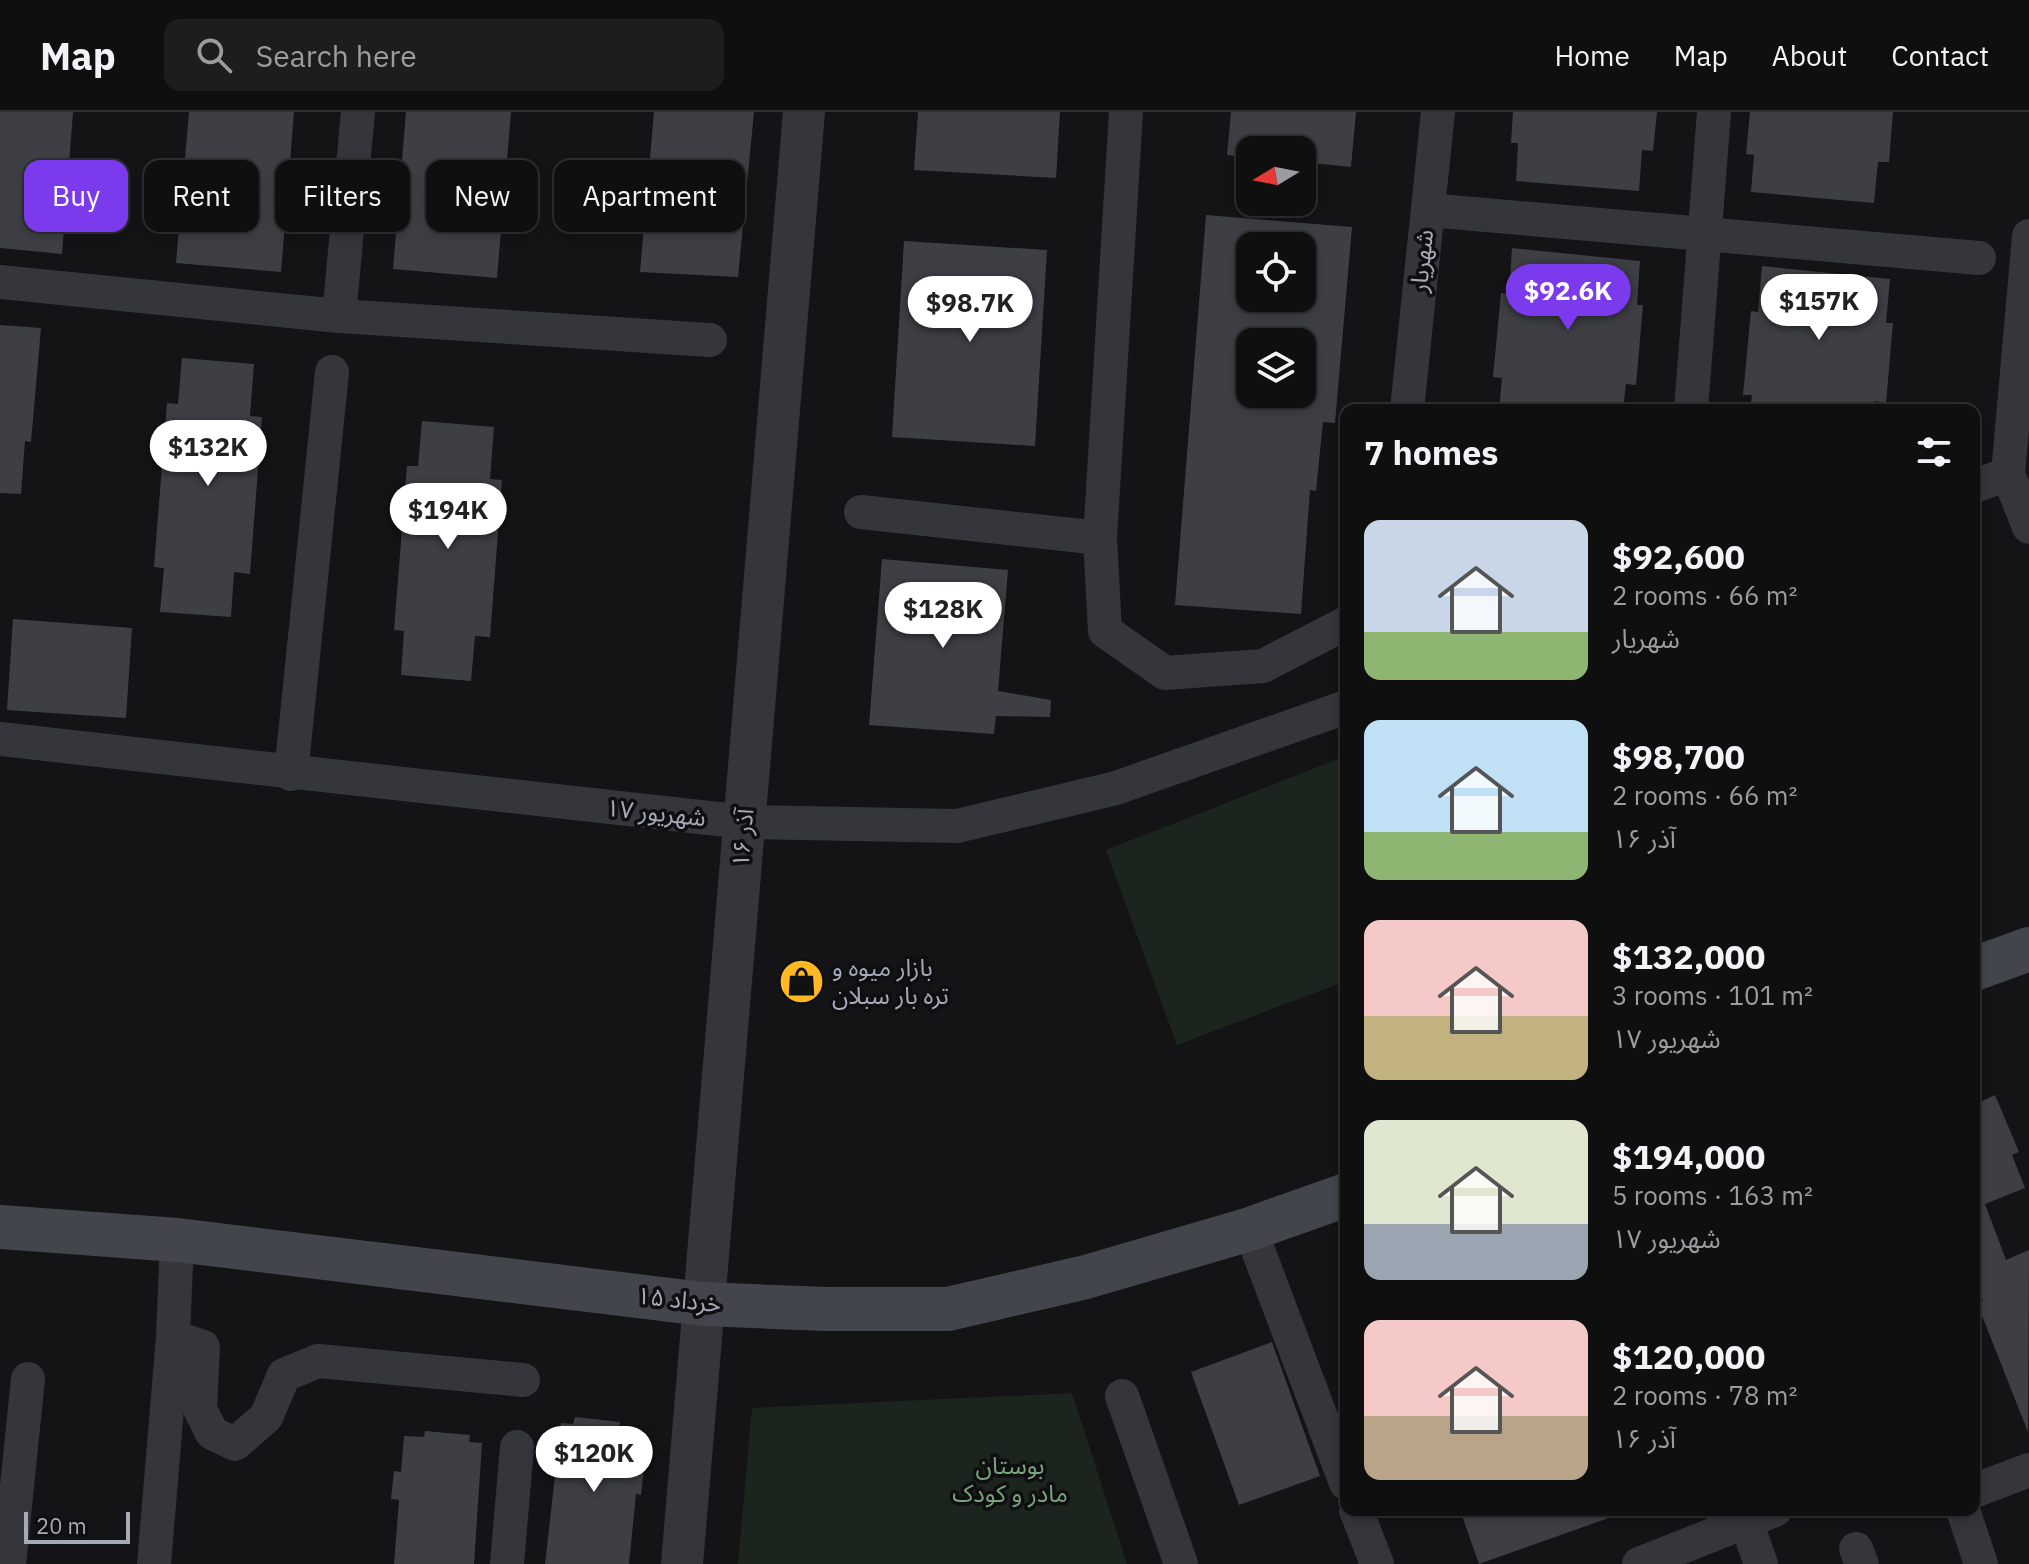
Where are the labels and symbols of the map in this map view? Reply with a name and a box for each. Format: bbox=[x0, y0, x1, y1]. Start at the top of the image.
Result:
north arrow bbox=[1236, 136, 1316, 216]
street label: شهریار bbox=[1402, 228, 1440, 295]
pin: $92.6K bbox=[1503, 264, 1633, 332]
pin: $157K bbox=[1763, 274, 1875, 342]
pin: $98.7K bbox=[905, 276, 1035, 344]
pin: $132K bbox=[152, 420, 264, 488]
pin: $194K bbox=[392, 483, 504, 551]
pin: $128K bbox=[887, 582, 999, 650]
street label: ۱۷ شهریور bbox=[605, 791, 708, 833]
street label: ۱۶ آذر bbox=[723, 806, 761, 869]
place label: بازار میوه و تره بار سبلان bbox=[832, 951, 949, 1011]
shop icon: بازار میوه و تره بار سبلان bbox=[777, 958, 825, 1006]
street label: ۱۵ خرداد bbox=[635, 1279, 723, 1319]
pin: $120K bbox=[538, 1426, 650, 1494]
park label: بوستان مادر و کودک bbox=[952, 1449, 1068, 1509]
scale bar bbox=[24, 1508, 130, 1544]

